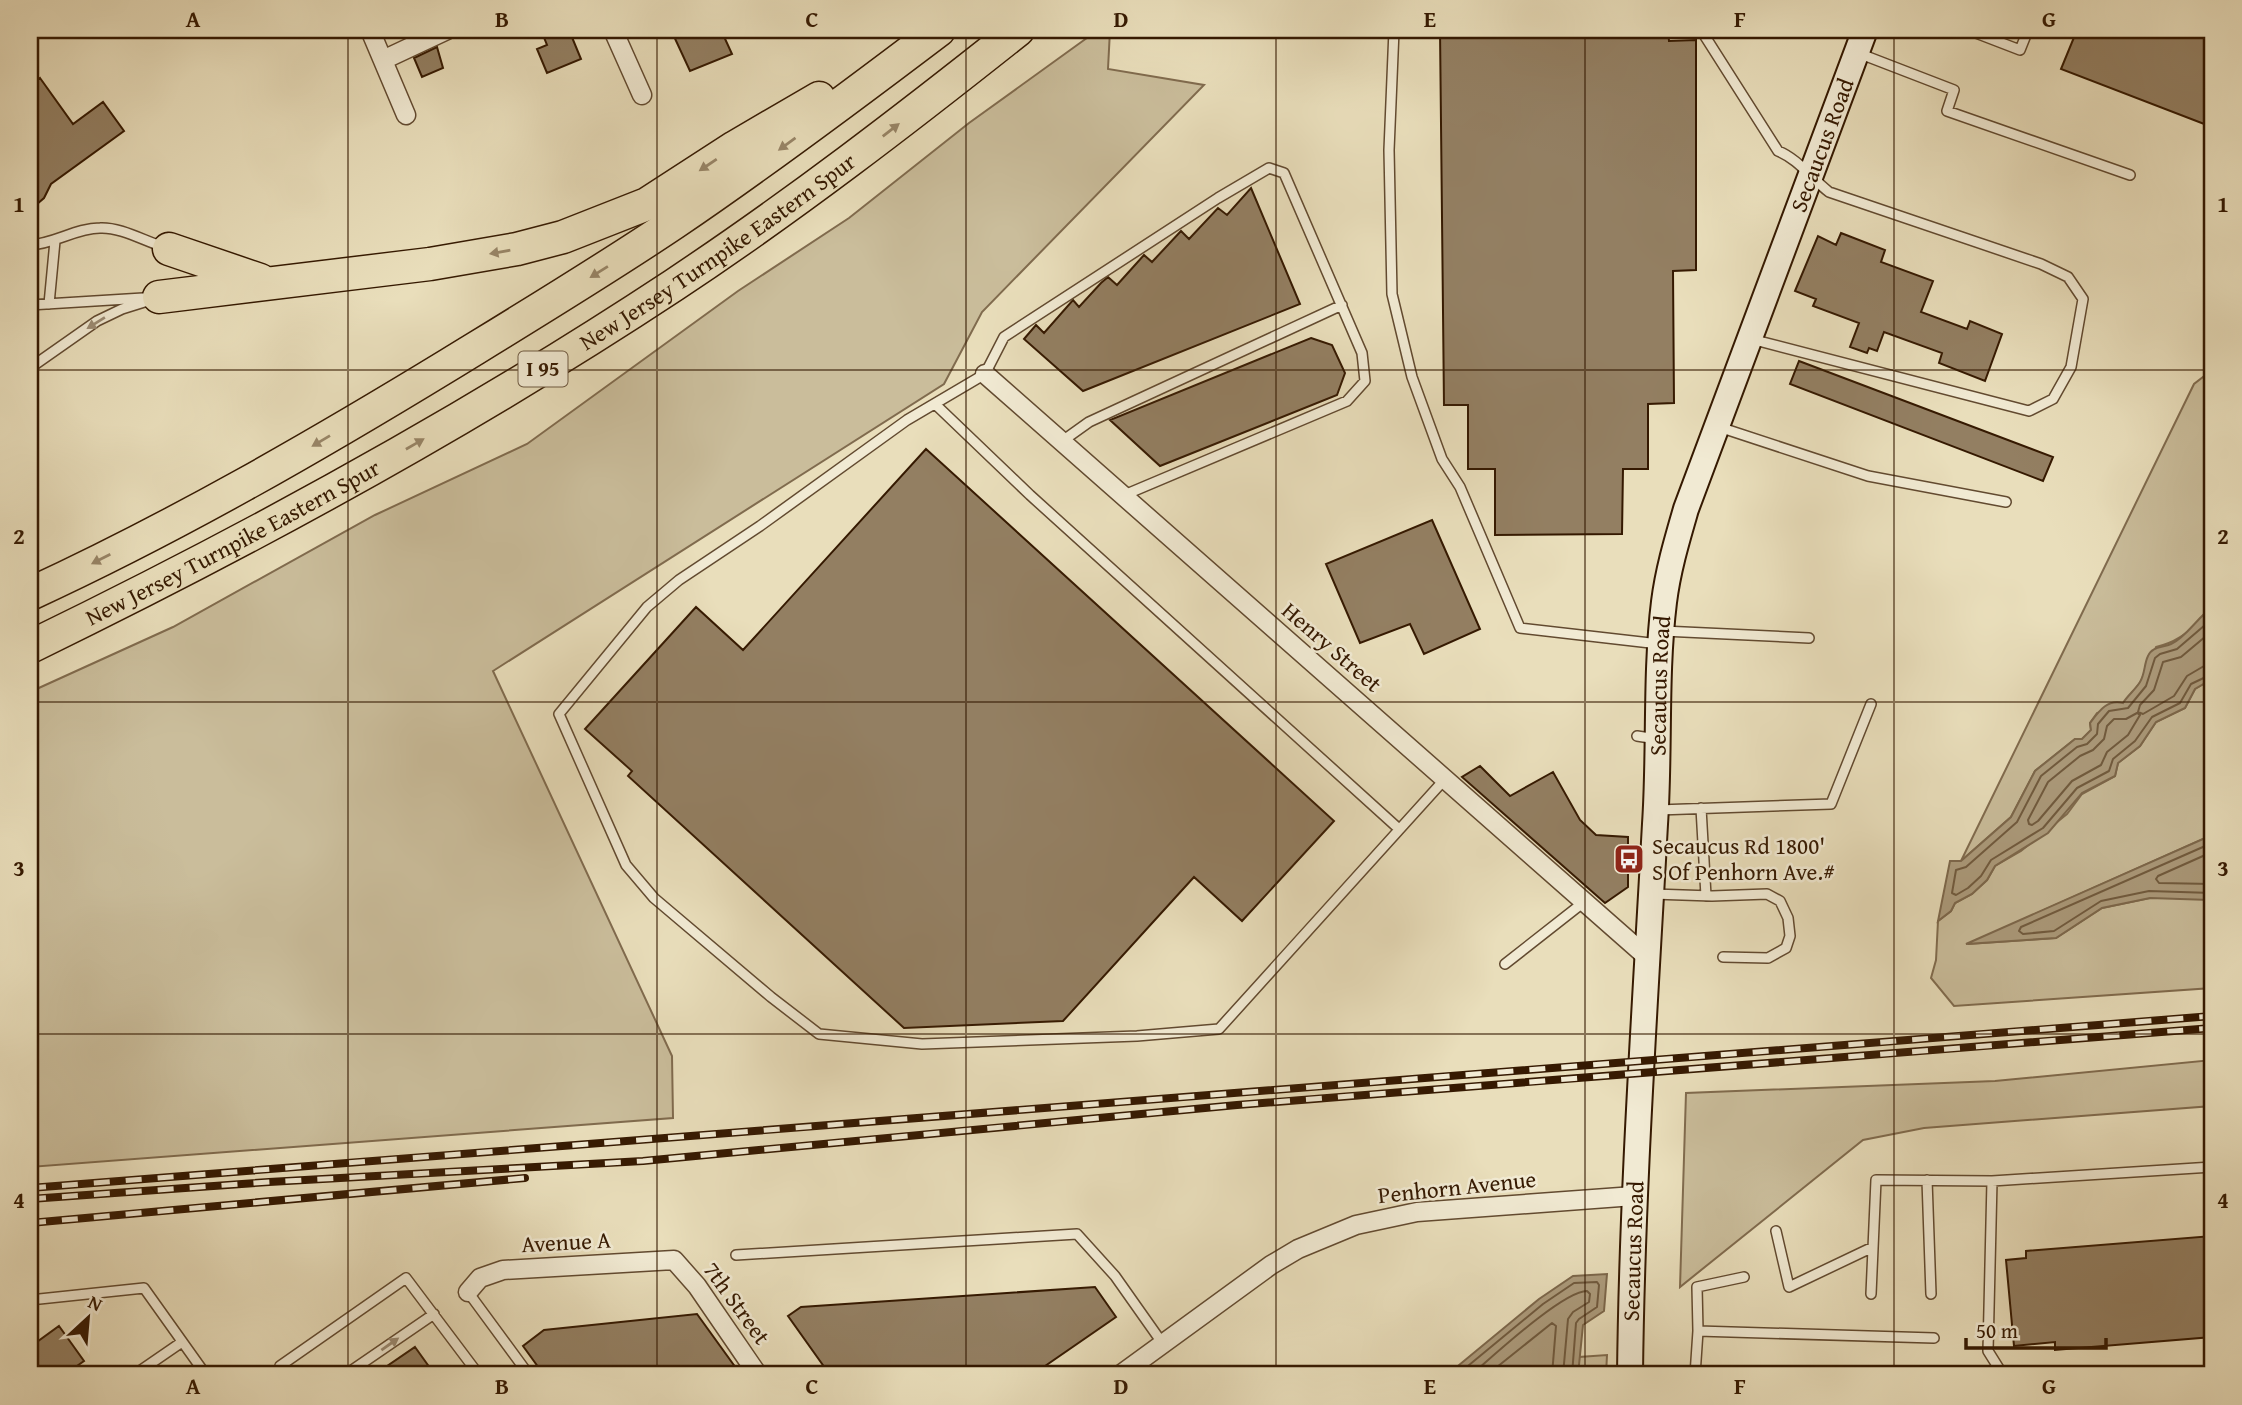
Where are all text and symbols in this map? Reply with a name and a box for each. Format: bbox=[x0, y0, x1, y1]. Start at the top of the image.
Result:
text: A bbox=[186, 2, 201, 35]
text: B bbox=[495, 2, 509, 35]
text: C bbox=[805, 2, 819, 35]
text: D bbox=[1114, 2, 1129, 35]
text: E bbox=[1424, 2, 1436, 35]
text: F bbox=[1734, 2, 1746, 35]
text: G bbox=[2042, 2, 2056, 35]
street label: Secaucus Road bbox=[1781, 73, 1862, 217]
one-way arrow bbox=[881, 122, 899, 137]
one-way arrow bbox=[777, 137, 796, 151]
street label: New Jersey Turnpike Eastern Spur bbox=[573, 144, 863, 358]
one-way arrow bbox=[699, 158, 718, 171]
text: 1 bbox=[13, 187, 25, 220]
text: 1 bbox=[2217, 187, 2229, 220]
one-way arrow bbox=[489, 247, 511, 258]
one-way arrow bbox=[589, 265, 608, 278]
one-way arrow bbox=[86, 316, 105, 329]
road number: I 95 bbox=[518, 352, 568, 386]
one-way arrow bbox=[311, 435, 330, 447]
one-way arrow bbox=[406, 438, 425, 450]
street label: New Jersey Turnpike Eastern Spur bbox=[80, 450, 386, 633]
text: 2 bbox=[13, 519, 25, 552]
text: 2 bbox=[2217, 519, 2229, 552]
one-way arrow bbox=[91, 553, 111, 565]
street label: Henry Street bbox=[1275, 594, 1390, 699]
street label: Secaucus Road bbox=[1640, 613, 1678, 756]
place label: Secaucus Rd 1800' S Of Penhorn Ave.# bbox=[1652, 829, 1835, 888]
bus stop icon: Secaucus Rd 1800' S Of Penhorn Ave.# bbox=[1612, 842, 1646, 876]
text: 3 bbox=[13, 851, 25, 884]
text: 3 bbox=[2217, 851, 2229, 884]
street label: Penhorn Avenue bbox=[1376, 1162, 1538, 1211]
street label: Secaucus Road bbox=[1614, 1179, 1652, 1322]
text: 4 bbox=[13, 1183, 25, 1216]
text: 4 bbox=[2217, 1183, 2229, 1216]
street label: Avenue A bbox=[520, 1223, 612, 1260]
street label: 7th Street bbox=[696, 1254, 779, 1351]
north arrow bbox=[52, 1282, 122, 1352]
text: N bbox=[84, 1287, 108, 1318]
scale bar bbox=[1966, 1307, 2106, 1351]
text: 50 m bbox=[1976, 1315, 2018, 1346]
one-way arrow bbox=[380, 1338, 399, 1351]
text: A bbox=[186, 1369, 201, 1402]
text: B bbox=[495, 1369, 509, 1402]
text: C bbox=[805, 1369, 819, 1402]
text: D bbox=[1114, 1369, 1129, 1402]
text: E bbox=[1424, 1369, 1436, 1402]
text: F bbox=[1734, 1369, 1746, 1402]
text: G bbox=[2042, 1369, 2056, 1402]

